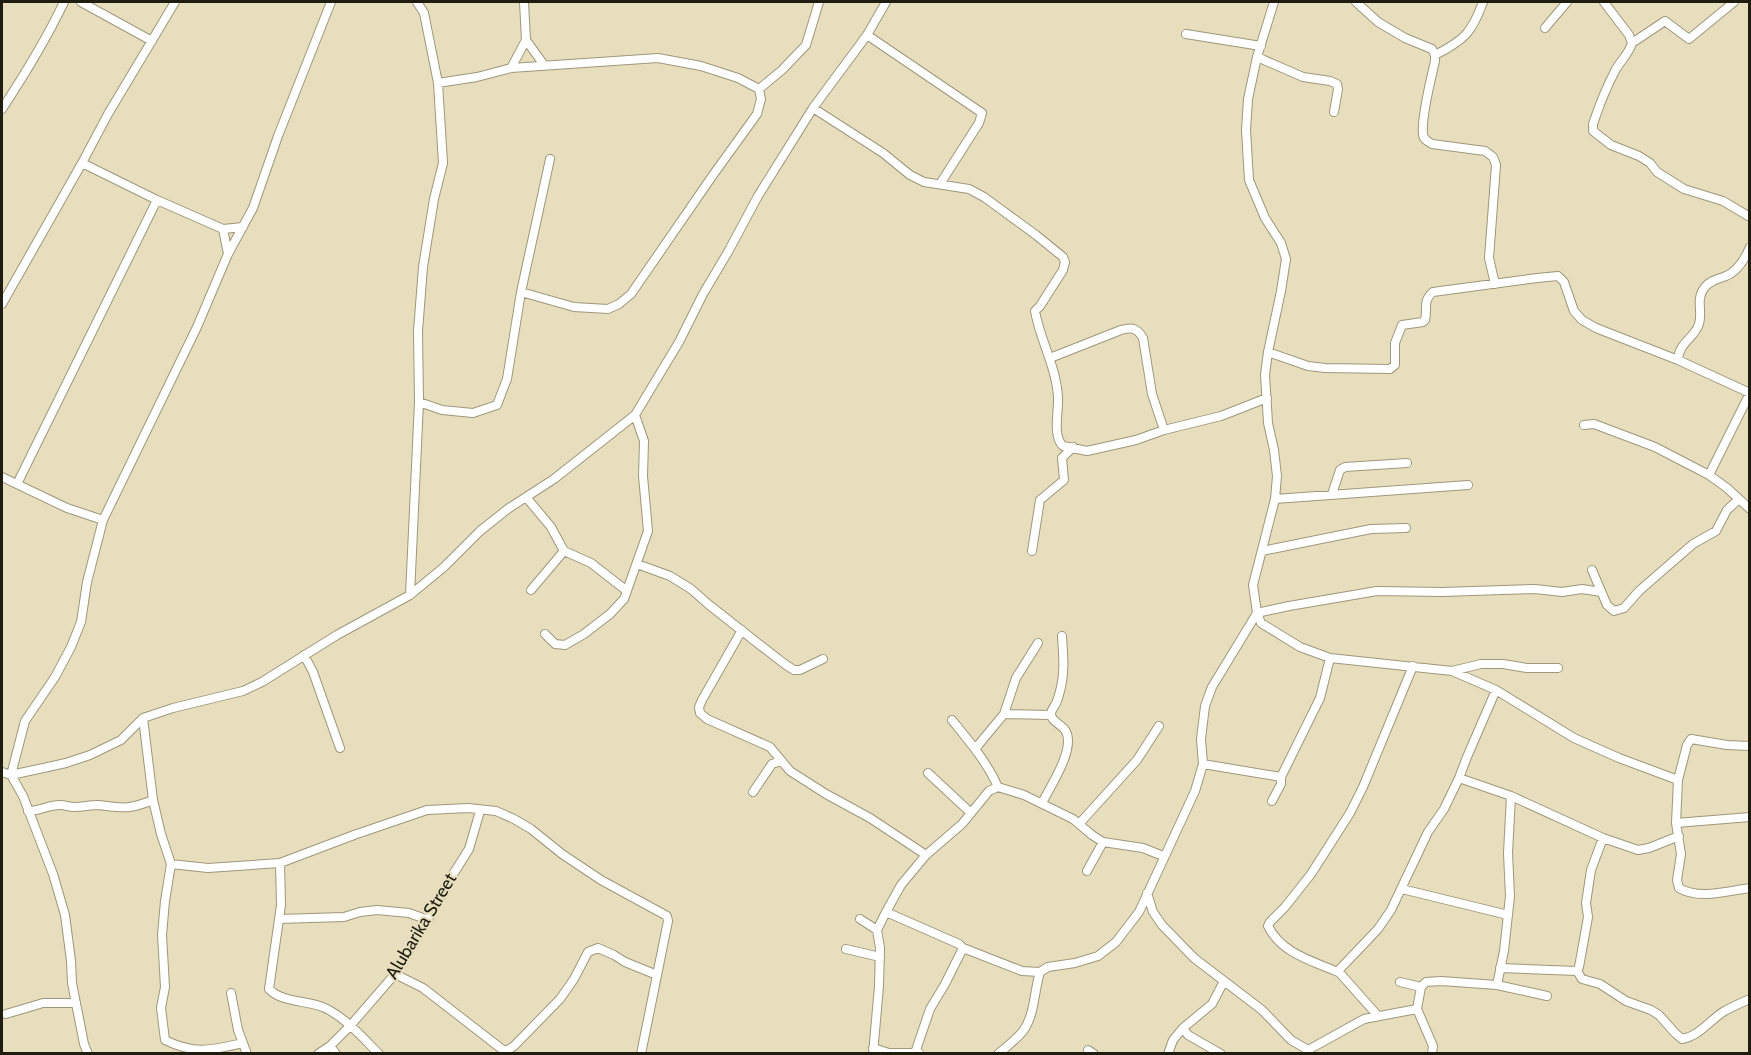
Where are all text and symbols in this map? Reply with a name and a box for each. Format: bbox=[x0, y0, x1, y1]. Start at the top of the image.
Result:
street label: Alubarika Street bbox=[381, 869, 461, 983]

